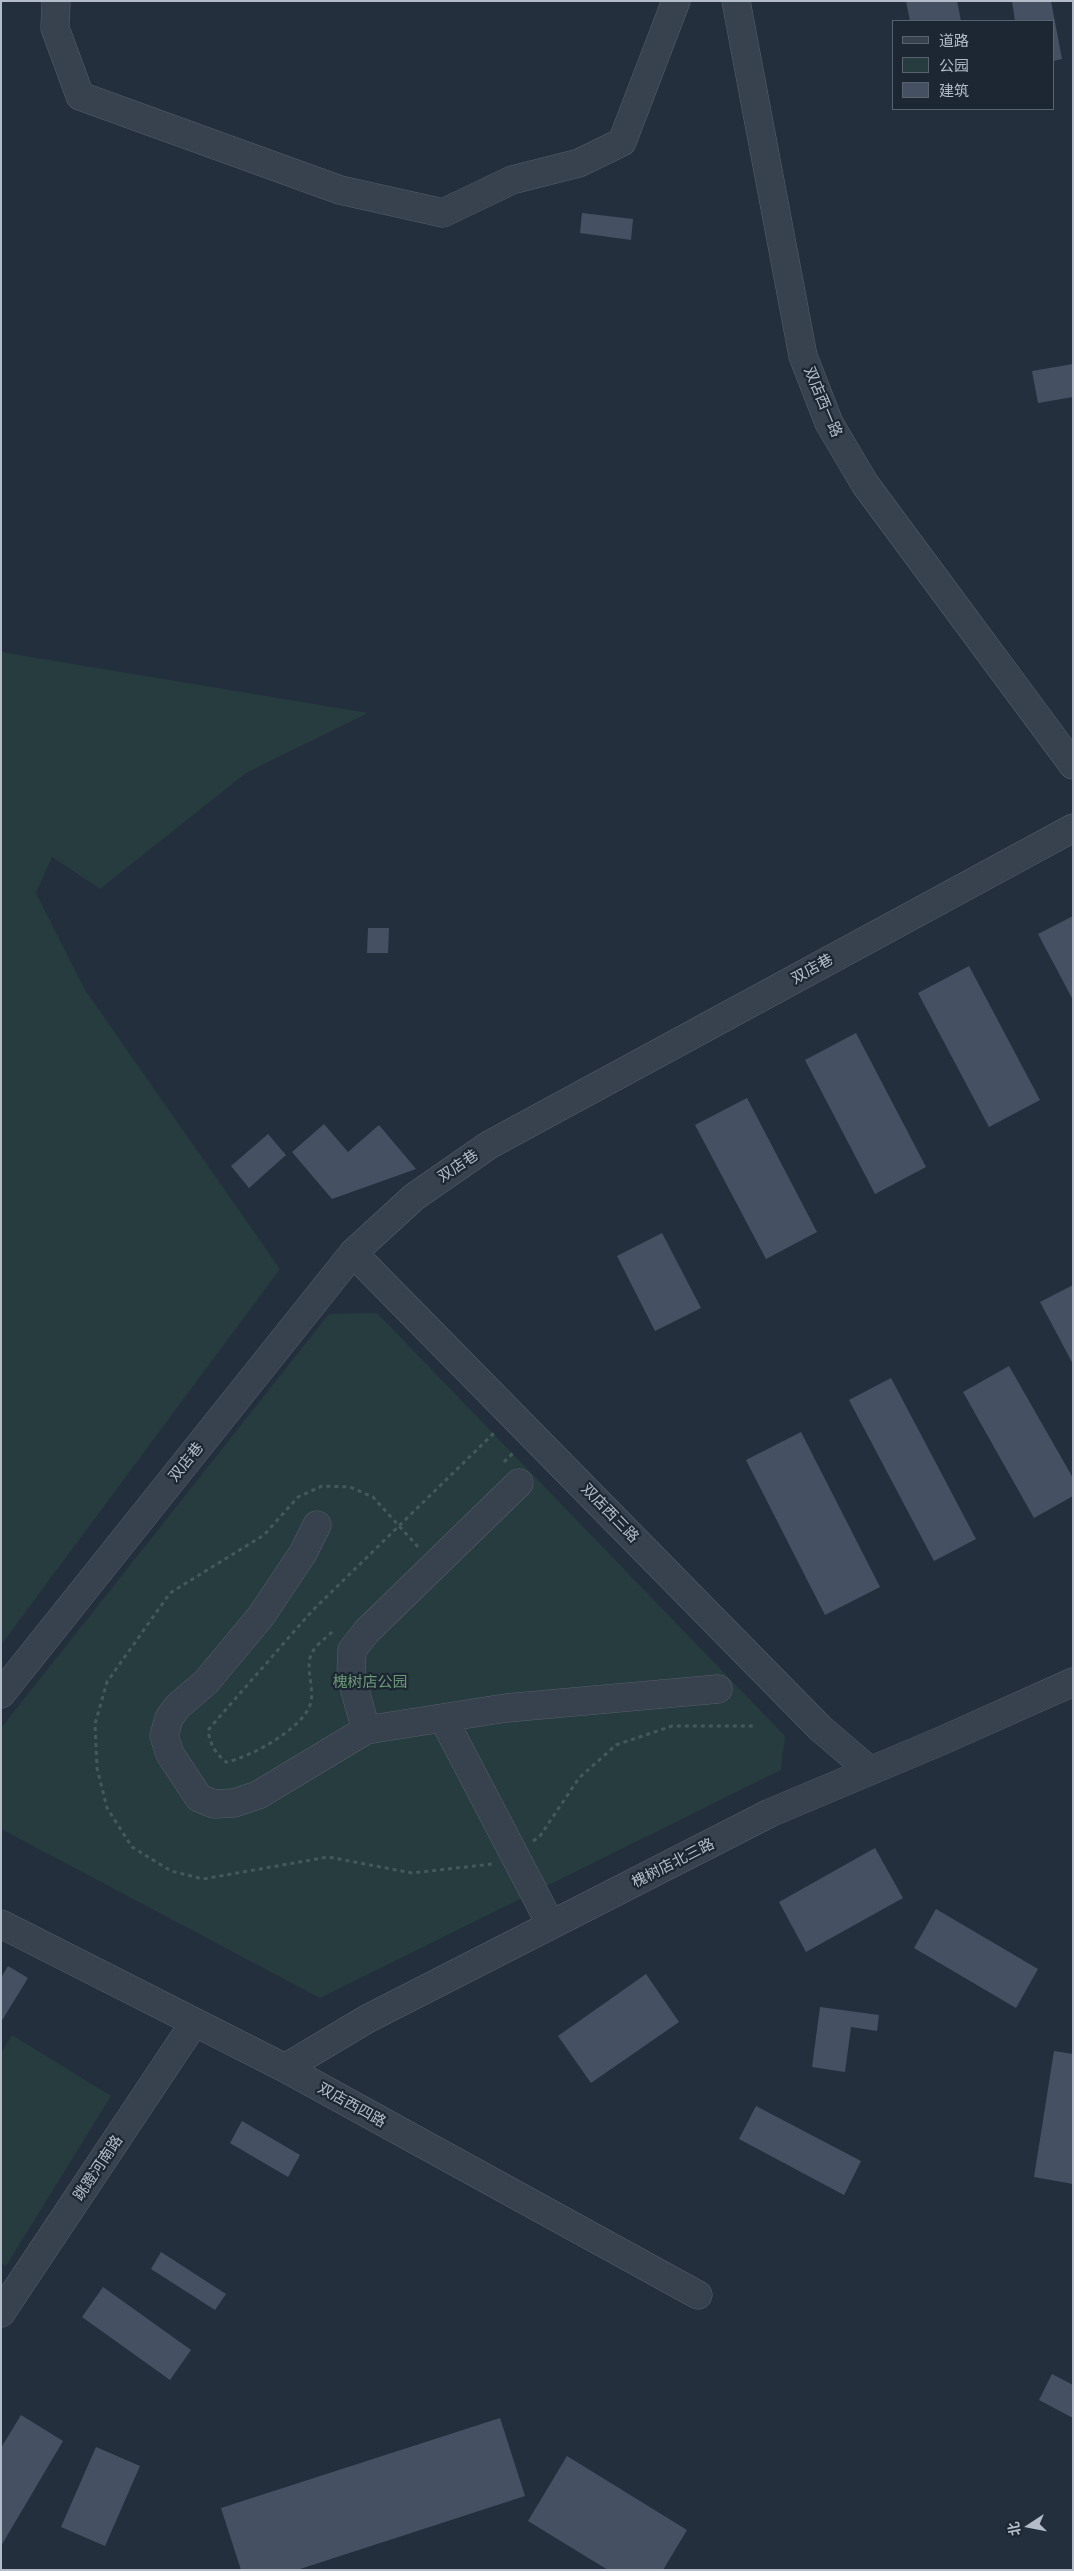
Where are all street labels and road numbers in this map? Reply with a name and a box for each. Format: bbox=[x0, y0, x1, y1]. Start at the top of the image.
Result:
street label: 双店西一路 bbox=[800, 364, 846, 440]
street label: 双店巷 bbox=[788, 950, 836, 988]
street label: 双店巷 bbox=[434, 1146, 482, 1186]
street label: 双店巷 bbox=[165, 1439, 207, 1485]
street label: 双店西三路 bbox=[577, 1480, 643, 1546]
street label: 槐树店北三路 bbox=[629, 1835, 717, 1891]
street label: 双店西四路 bbox=[315, 2079, 389, 2131]
street label: 跳蹬河南路 bbox=[70, 2132, 126, 2204]

